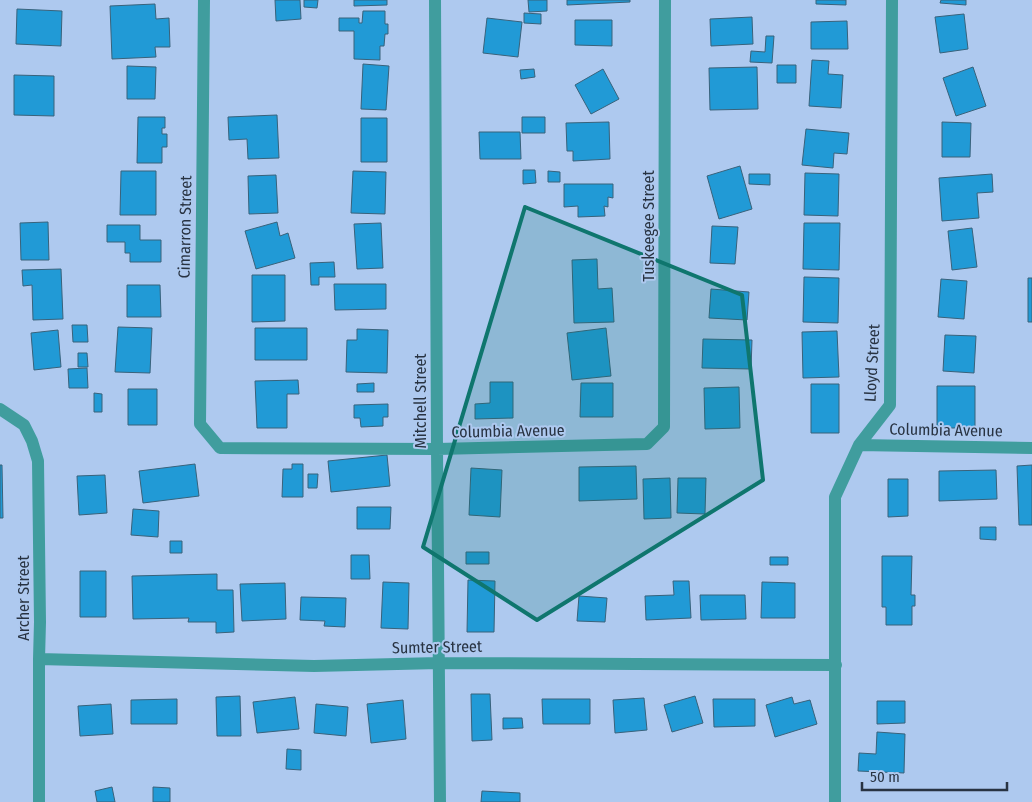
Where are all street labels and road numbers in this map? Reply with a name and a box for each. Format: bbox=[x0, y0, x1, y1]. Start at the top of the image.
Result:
street label: Tuskeegee Street bbox=[639, 170, 658, 282]
street label: Cimarron Street bbox=[175, 175, 195, 279]
street label: Lloyd Street bbox=[860, 323, 884, 403]
street label: Mitchell Street bbox=[411, 353, 430, 449]
street label: Columbia Avenue bbox=[889, 420, 1003, 440]
street label: Columbia Avenue bbox=[451, 421, 565, 441]
street label: Archer Street bbox=[14, 555, 33, 641]
street label: Sumter Street bbox=[392, 637, 483, 657]

